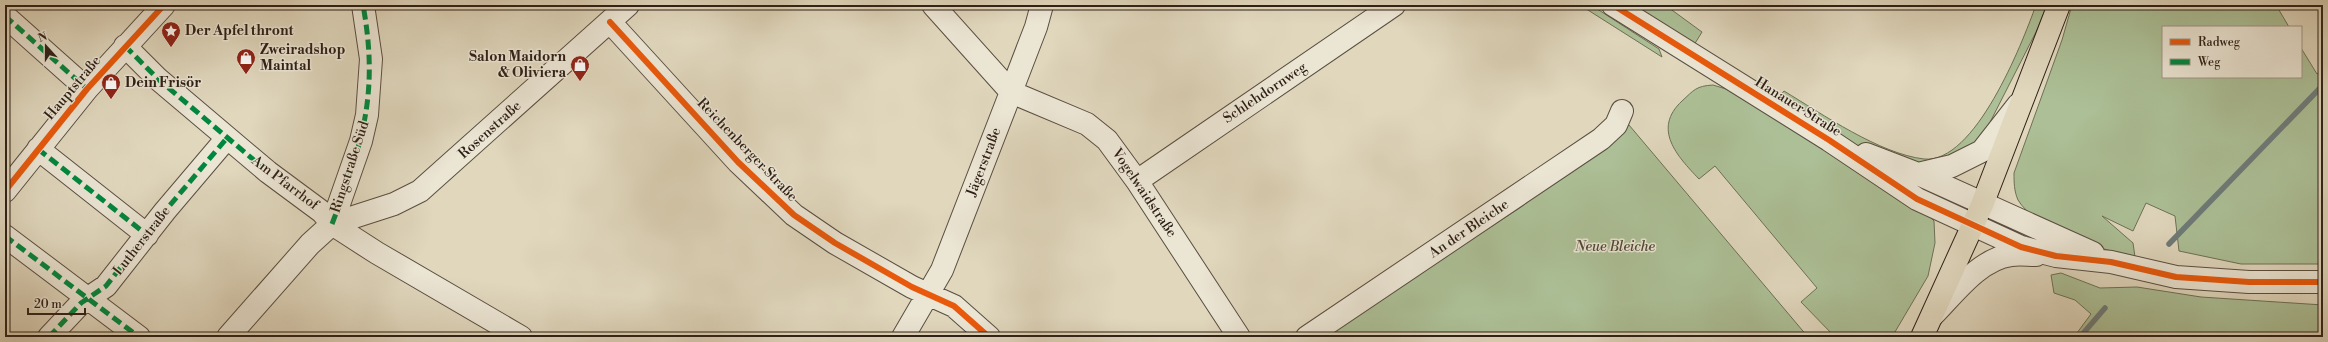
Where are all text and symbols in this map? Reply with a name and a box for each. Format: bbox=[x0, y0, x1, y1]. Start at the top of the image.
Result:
place icon: Der Apfel thront bbox=[160, 20, 182, 48]
place label: Der Apfel thront bbox=[185, 22, 295, 40]
north arrow bbox=[26, 26, 66, 66]
legend bbox=[2162, 26, 2302, 78]
text: N bbox=[36, 29, 50, 46]
text: Radweg bbox=[2198, 35, 2241, 50]
place label: Zweiradshop Maintal bbox=[260, 41, 345, 75]
shop icon: Zweiradshop Maintal bbox=[235, 47, 257, 75]
place label: Salon Maidorn & Oliviera bbox=[469, 48, 566, 82]
street label: Hauptstraße bbox=[41, 52, 105, 124]
shop icon: Salon Maidorn & Oliviera bbox=[569, 54, 591, 82]
text: Weg bbox=[2197, 55, 2221, 70]
street label: Schlehdornweg bbox=[1220, 58, 1311, 128]
shop icon: Dein Frisör bbox=[100, 72, 122, 100]
street label: Hanauer Straße bbox=[1751, 73, 1845, 141]
place label: Dein Frisör bbox=[125, 74, 201, 92]
street label: Reichenberger Straße bbox=[693, 94, 801, 206]
street label: Rosenstraße bbox=[455, 97, 525, 163]
street label: Ringstraße Süd bbox=[327, 119, 373, 215]
street label: Jägerstraße bbox=[962, 125, 1005, 200]
street label: Vogelwaidstraße bbox=[1107, 144, 1180, 241]
street label: Am Pfarrhof bbox=[247, 151, 323, 215]
street label: An der Bleiche bbox=[1425, 196, 1513, 263]
street label: Lutherstraße bbox=[109, 203, 175, 279]
park label: Neue Bleiche bbox=[1574, 238, 1655, 256]
scale bar bbox=[28, 290, 85, 316]
text: 20 m bbox=[34, 297, 62, 312]

